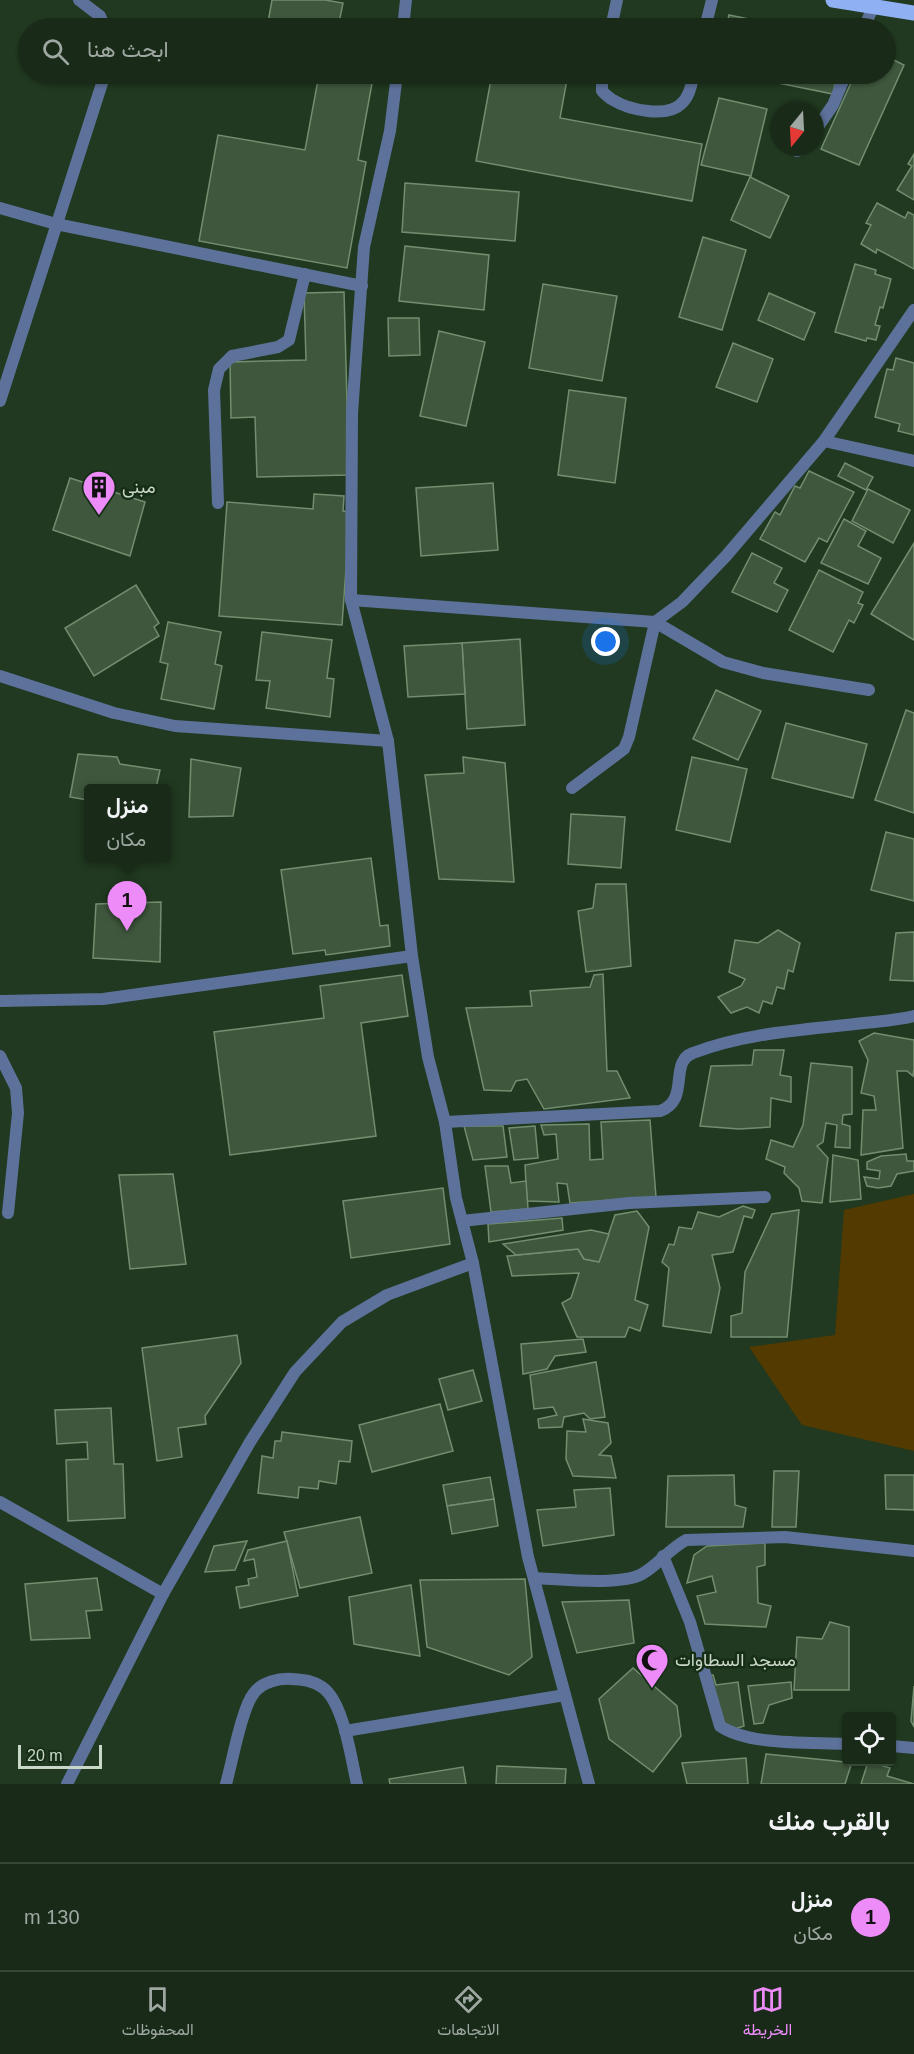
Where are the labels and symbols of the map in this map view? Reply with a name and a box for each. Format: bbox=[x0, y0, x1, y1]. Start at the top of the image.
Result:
north arrow bbox=[770, 102, 824, 156]
building icon: مبنى bbox=[81, 469, 117, 516]
place label: مبنى bbox=[122, 477, 156, 498]
your location bbox=[591, 627, 620, 656]
pin: 1 bbox=[108, 882, 146, 931]
mosque icon: مسجد السطاوات bbox=[634, 1642, 670, 1689]
place label: مسجد السطاوات bbox=[675, 1650, 796, 1671]
scale bar bbox=[18, 1742, 102, 1770]

